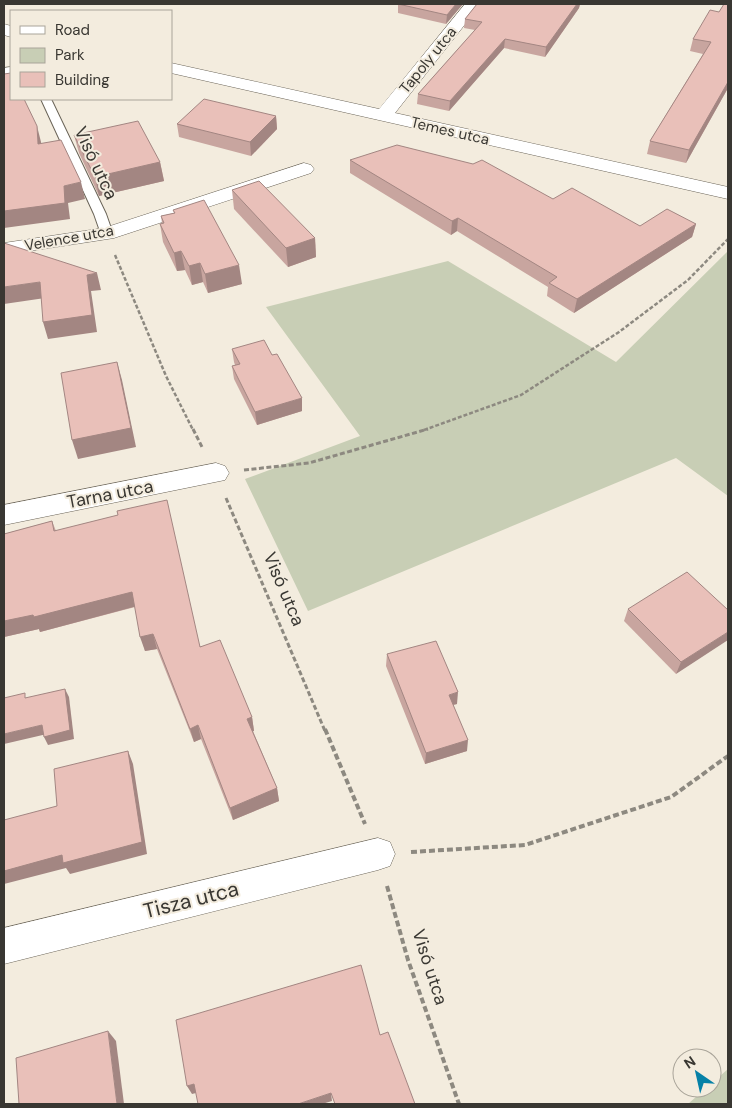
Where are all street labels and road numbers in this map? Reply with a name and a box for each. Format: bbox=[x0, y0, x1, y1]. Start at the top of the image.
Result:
street label: Tapoly utca bbox=[395, 22, 461, 98]
street label: Temes utca bbox=[409, 112, 491, 150]
street label: Visó utca bbox=[69, 123, 123, 203]
street label: Velence utca bbox=[23, 220, 115, 256]
street label: Tarna utca bbox=[65, 474, 155, 514]
street label: Visó utca bbox=[258, 548, 310, 630]
street label: Tisza utca bbox=[140, 875, 242, 925]
street label: Visó utca bbox=[407, 926, 453, 1008]

